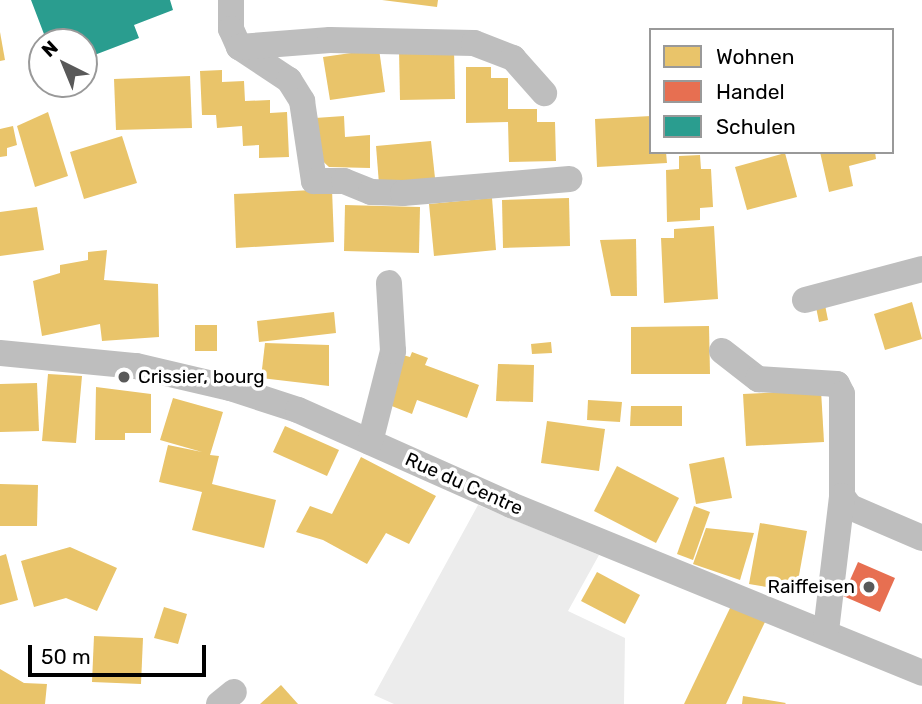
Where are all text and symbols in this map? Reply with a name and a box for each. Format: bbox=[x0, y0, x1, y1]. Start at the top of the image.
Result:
north arrow bbox=[28, 28, 98, 98]
legend bbox=[649, 28, 894, 154]
text: N bbox=[37, 36, 63, 62]
text: Wohnen bbox=[716, 44, 794, 69]
text: Handel bbox=[716, 79, 785, 104]
text: Schulen bbox=[716, 114, 796, 139]
place label: Crissier, bourg bbox=[138, 366, 265, 388]
marker: Crissier, bourg bbox=[116, 369, 132, 385]
street label: Rue du Centre bbox=[402, 448, 526, 520]
place label: Raiffeisen bbox=[767, 576, 855, 598]
marker: Raiffeisen bbox=[861, 579, 877, 595]
scale bar bbox=[32, 630, 210, 674]
text: 50 m bbox=[41, 644, 91, 669]

